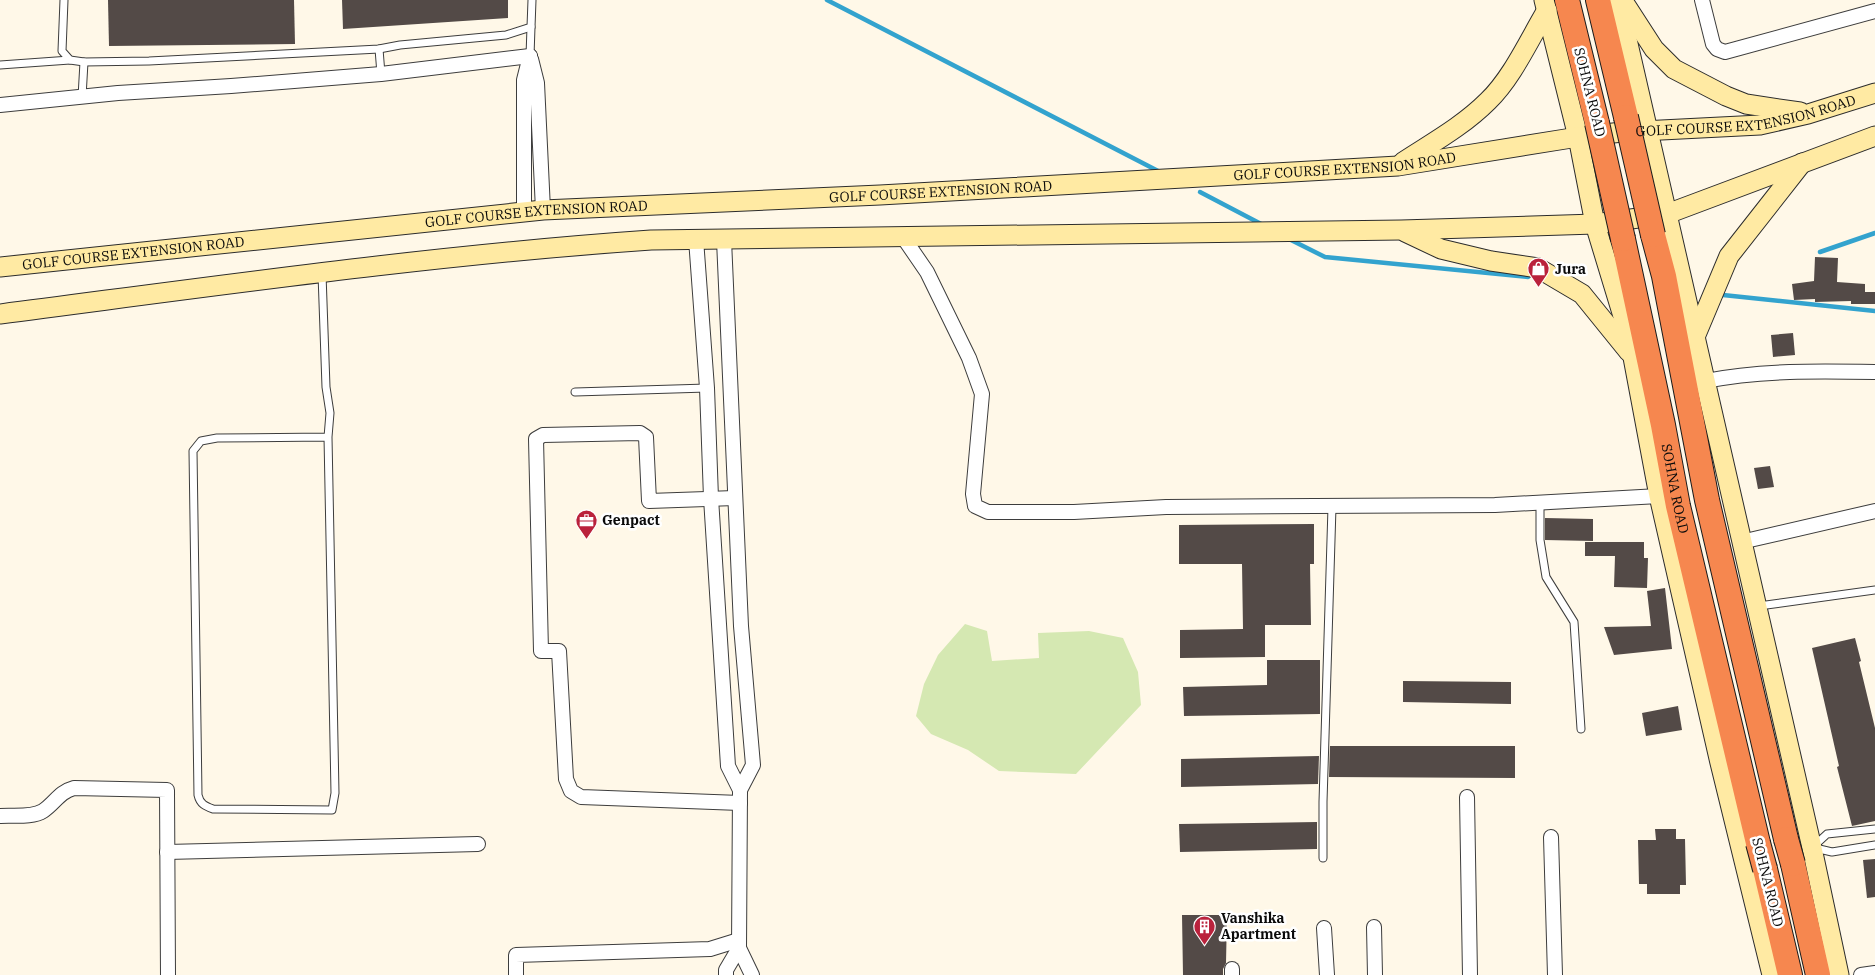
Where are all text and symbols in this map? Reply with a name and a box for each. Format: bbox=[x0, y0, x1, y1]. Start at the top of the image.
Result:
street label: SOHNA ROAD bbox=[1570, 46, 1610, 139]
street label: GOLF COURSE EXTENSION ROAD bbox=[1635, 91, 1858, 140]
street label: GOLF COURSE EXTENSION ROAD bbox=[1233, 148, 1457, 184]
street label: GOLF COURSE EXTENSION ROAD bbox=[829, 176, 1053, 206]
street label: GOLF COURSE EXTENSION ROAD bbox=[424, 196, 648, 231]
street label: GOLF COURSE EXTENSION ROAD bbox=[21, 232, 245, 274]
shop icon: Jura bbox=[1527, 257, 1551, 288]
place label: Jura bbox=[1555, 260, 1586, 278]
street label: SOHNA ROAD bbox=[1658, 442, 1693, 535]
office icon: Genpact bbox=[574, 508, 598, 539]
place label: Genpact bbox=[602, 511, 660, 529]
street label: SOHNA ROAD bbox=[1748, 836, 1788, 929]
place label: Vanshika Apartment bbox=[1221, 909, 1296, 943]
building icon: Vanshika Apartment bbox=[1193, 914, 1217, 945]

